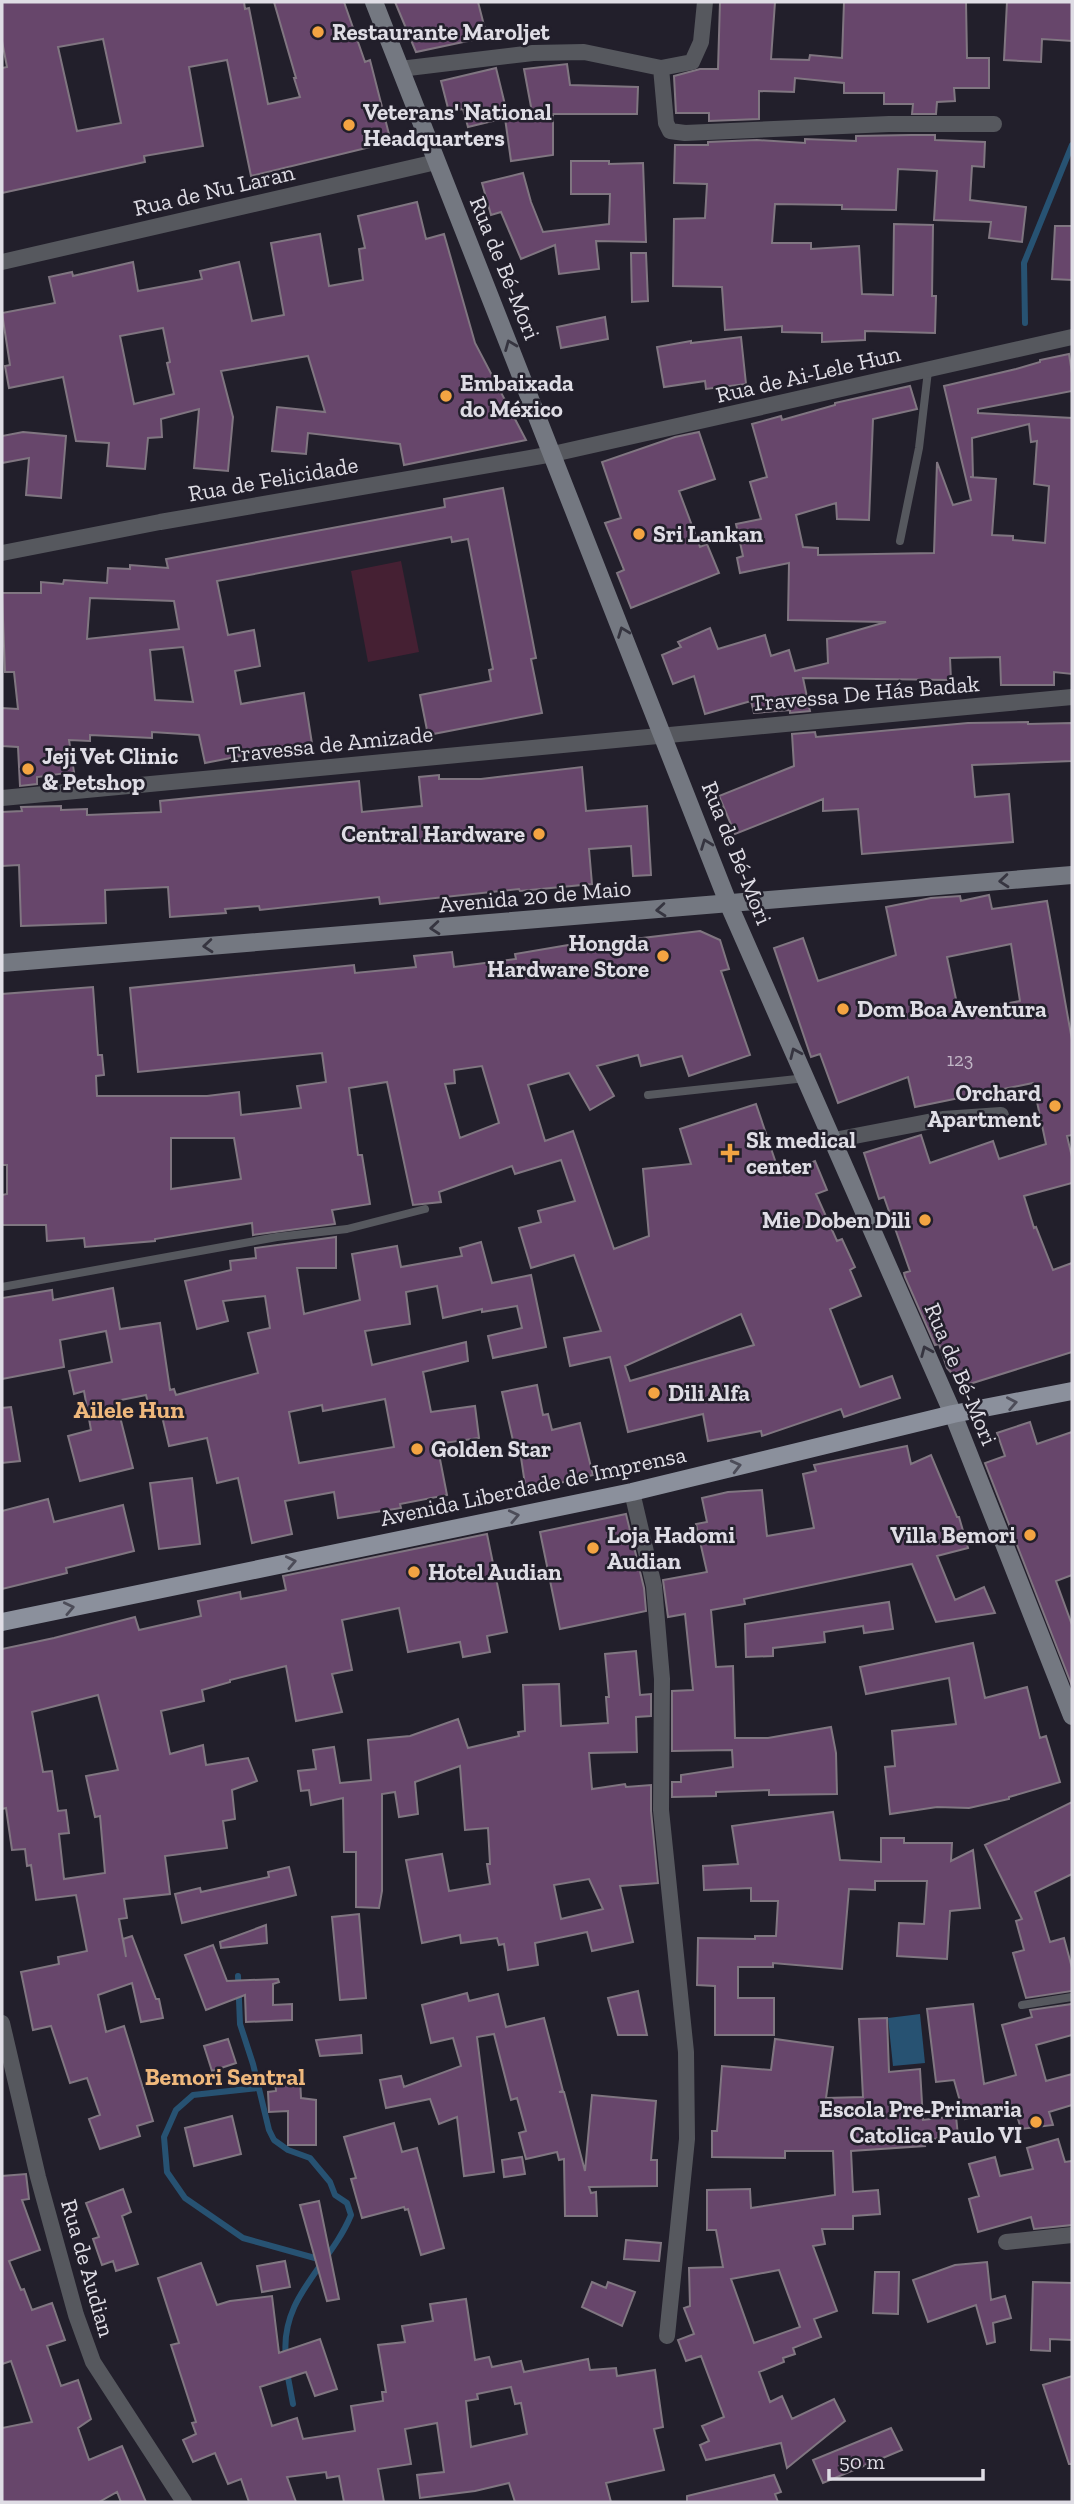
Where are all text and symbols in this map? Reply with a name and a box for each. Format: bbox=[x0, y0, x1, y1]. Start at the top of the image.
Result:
place label: Restaurante Maroljet bbox=[332, 18, 550, 46]
marker: Restaurante Maroljet bbox=[310, 24, 326, 40]
place label: Veterans' National Headquarters bbox=[363, 98, 552, 152]
marker: Veterans' National Headquarters bbox=[341, 117, 357, 133]
street label: Rua de Nu Laran bbox=[131, 158, 297, 222]
street label: Rua de Bé-Mori bbox=[464, 192, 546, 344]
street label: Rua de Ai-Lele Hun bbox=[713, 339, 903, 409]
one-way arrow bbox=[504, 340, 518, 352]
place label: Embaixada do México bbox=[460, 369, 574, 423]
marker: Embaixada do México bbox=[438, 388, 454, 404]
street label: Rua de Felicidade bbox=[186, 450, 360, 508]
place label: Sri Lankan bbox=[653, 520, 764, 548]
marker: Sri Lankan bbox=[631, 526, 647, 542]
one-way arrow bbox=[617, 627, 631, 639]
street label: Travessa De Hás Badak bbox=[750, 669, 980, 717]
street label: Travessa de Amizade bbox=[226, 719, 434, 769]
place label: Jeji Vet Clinic & Petshop bbox=[42, 742, 178, 796]
marker: Jeji Vet Clinic & Petshop bbox=[20, 761, 36, 777]
street label: Rua de Bé-Mori bbox=[696, 777, 778, 929]
place label: Central Hardware bbox=[341, 820, 525, 848]
marker: Central Hardware bbox=[531, 826, 547, 842]
one-way arrow bbox=[700, 839, 714, 851]
one-way arrow bbox=[998, 873, 1009, 888]
street label: Avenida 20 de Maio bbox=[438, 874, 632, 918]
one-way arrow bbox=[656, 902, 667, 917]
one-way arrow bbox=[429, 920, 440, 935]
place label: Hongda Hardware Store bbox=[487, 929, 649, 983]
one-way arrow bbox=[202, 938, 213, 953]
marker: Hongda Hardware Store bbox=[655, 948, 671, 964]
place label: Dom Boa Aventura bbox=[857, 995, 1047, 1023]
marker: Dom Boa Aventura bbox=[835, 1001, 851, 1017]
one-way arrow bbox=[789, 1048, 803, 1060]
house number: 123 bbox=[947, 1048, 973, 1071]
place label: Orchard Apartment bbox=[927, 1079, 1042, 1133]
marker: Orchard Apartment bbox=[1047, 1098, 1063, 1114]
place label: Sk medical center bbox=[746, 1126, 857, 1180]
marker: Sk medical center bbox=[720, 1143, 740, 1163]
place label: Mie Doben Dili bbox=[762, 1206, 911, 1234]
marker: Mie Doben Dili bbox=[917, 1212, 933, 1228]
street label: Rua de Bé-Mori bbox=[918, 1299, 1004, 1449]
one-way arrow bbox=[920, 1346, 934, 1358]
place label: Dili Alfa bbox=[668, 1379, 750, 1407]
marker: Dili Alfa bbox=[646, 1385, 662, 1401]
district label: Ailele Hun bbox=[73, 1395, 185, 1424]
one-way arrow bbox=[1006, 1396, 1018, 1411]
place label: Golden Star bbox=[431, 1435, 551, 1463]
street label: Avenida Liberdade de Imprensa bbox=[377, 1440, 689, 1532]
marker: Golden Star bbox=[409, 1441, 425, 1457]
one-way arrow bbox=[730, 1460, 742, 1475]
one-way arrow bbox=[508, 1509, 520, 1524]
place label: Loja Hadomi Audian bbox=[607, 1521, 735, 1575]
place label: Villa Bemori bbox=[890, 1521, 1016, 1549]
marker: Villa Bemori bbox=[1022, 1527, 1038, 1543]
marker: Loja Hadomi Audian bbox=[585, 1540, 601, 1556]
one-way arrow bbox=[285, 1555, 297, 1570]
place label: Hotel Audian bbox=[428, 1558, 562, 1586]
marker: Hotel Audian bbox=[406, 1564, 422, 1580]
one-way arrow bbox=[63, 1601, 75, 1616]
district label: Bemori Sentral bbox=[145, 2062, 305, 2091]
place label: Escola Pre-Primaria Catolica Paulo VI bbox=[819, 2095, 1022, 2149]
marker: Escola Pre-Primaria Catolica Paulo VI bbox=[1028, 2114, 1044, 2130]
street label: Rua de Audian bbox=[55, 2196, 121, 2340]
scale bar bbox=[829, 2438, 983, 2482]
text: 50 m bbox=[839, 2449, 885, 2474]

